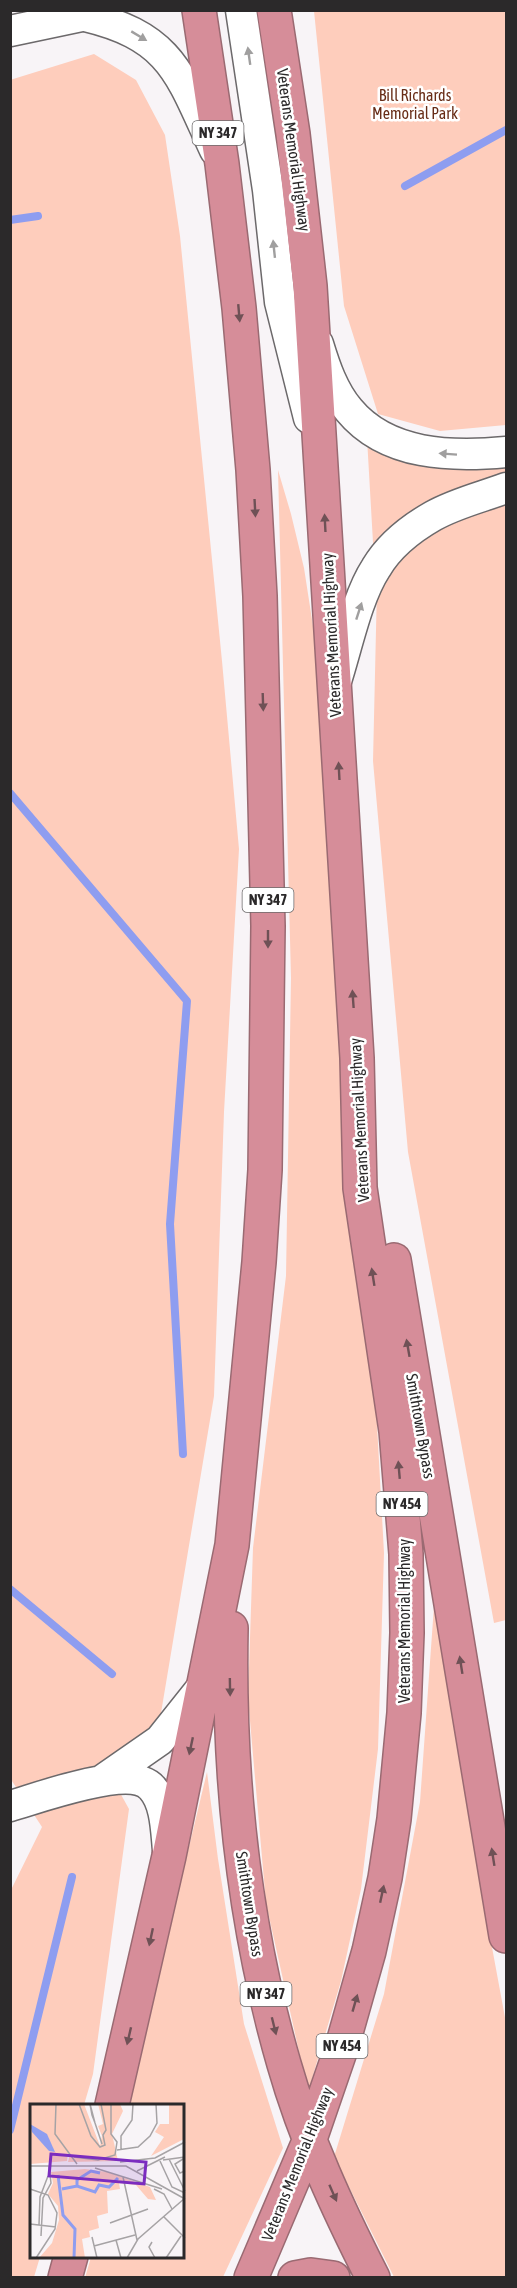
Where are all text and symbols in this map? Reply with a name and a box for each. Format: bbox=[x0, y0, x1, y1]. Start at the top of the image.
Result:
one-way arrow bbox=[131, 31, 147, 42]
one-way arrow bbox=[244, 46, 253, 65]
street label: Veterans Memorial Highway bbox=[273, 67, 314, 233]
park label: Bill Richards Memorial Park bbox=[372, 86, 458, 122]
road number: NY 347 bbox=[192, 121, 244, 145]
one-way arrow bbox=[269, 239, 279, 258]
one-way arrow bbox=[234, 304, 244, 323]
one-way arrow bbox=[439, 450, 458, 459]
one-way arrow bbox=[250, 498, 259, 517]
one-way arrow bbox=[320, 514, 330, 533]
street label: Veterans Memorial Highway bbox=[318, 552, 345, 717]
one-way arrow bbox=[354, 602, 364, 620]
one-way arrow bbox=[259, 693, 268, 712]
one-way arrow bbox=[335, 762, 344, 781]
road number: NY 347 bbox=[242, 888, 294, 912]
one-way arrow bbox=[263, 930, 273, 949]
one-way arrow bbox=[348, 990, 358, 1009]
street label: Veterans Memorial Highway bbox=[346, 1037, 373, 1202]
one-way arrow bbox=[369, 1267, 378, 1286]
one-way arrow bbox=[404, 1339, 413, 1358]
street label: Smithtown Bypass bbox=[402, 1372, 439, 1480]
one-way arrow bbox=[394, 1460, 404, 1479]
road number: NY 454 bbox=[376, 1492, 428, 1516]
street label: Veterans Memorial Highway bbox=[395, 1539, 414, 1703]
one-way arrow bbox=[457, 1655, 466, 1674]
one-way arrow bbox=[225, 1678, 235, 1697]
one-way arrow bbox=[186, 1737, 195, 1756]
one-way arrow bbox=[489, 1848, 498, 1867]
street label: Smithtown Bypass bbox=[232, 1850, 267, 1958]
one-way arrow bbox=[377, 1885, 387, 1903]
one-way arrow bbox=[146, 1928, 155, 1947]
road number: NY 347 bbox=[240, 1982, 292, 2006]
one-way arrow bbox=[350, 1994, 360, 2013]
one-way arrow bbox=[269, 2016, 279, 2035]
one-way arrow bbox=[123, 2026, 133, 2045]
road number: NY 454 bbox=[316, 2034, 368, 2058]
street label: Veterans Memorial Highway bbox=[258, 2084, 337, 2244]
inset map bbox=[30, 2104, 184, 2258]
one-way arrow bbox=[328, 2184, 337, 2201]

